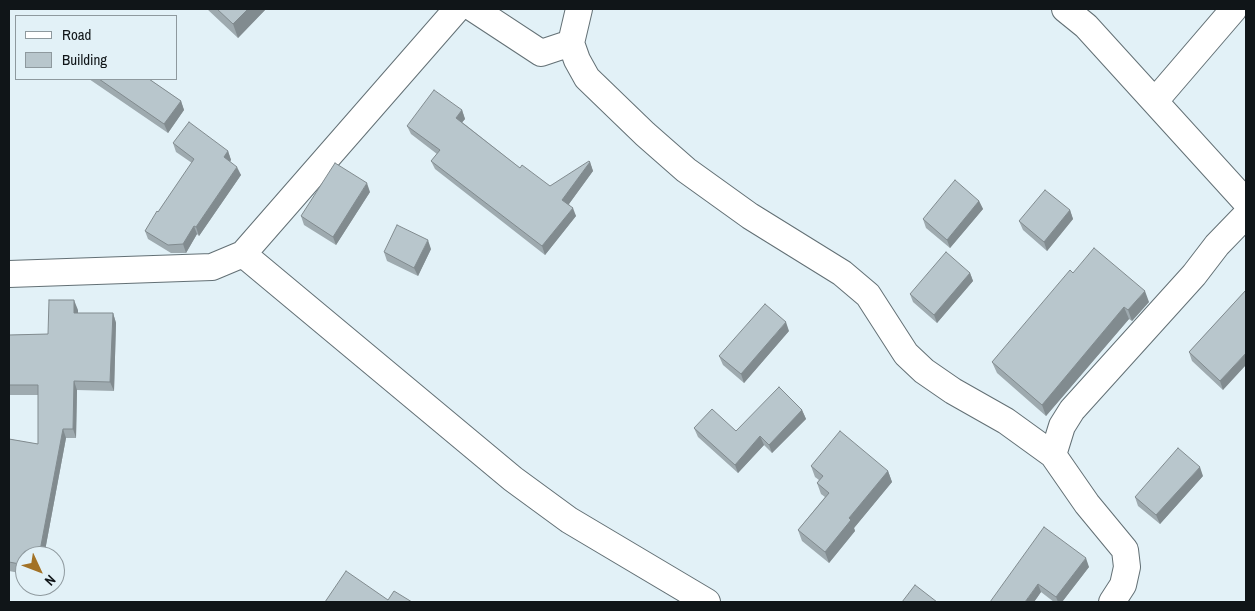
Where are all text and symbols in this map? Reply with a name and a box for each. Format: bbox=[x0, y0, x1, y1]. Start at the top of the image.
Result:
legend bbox=[15, 15, 178, 80]
text: Road bbox=[62, 24, 91, 45]
text: Building bbox=[62, 49, 107, 70]
north arrow bbox=[15, 546, 65, 596]
text: N bbox=[41, 571, 60, 590]

